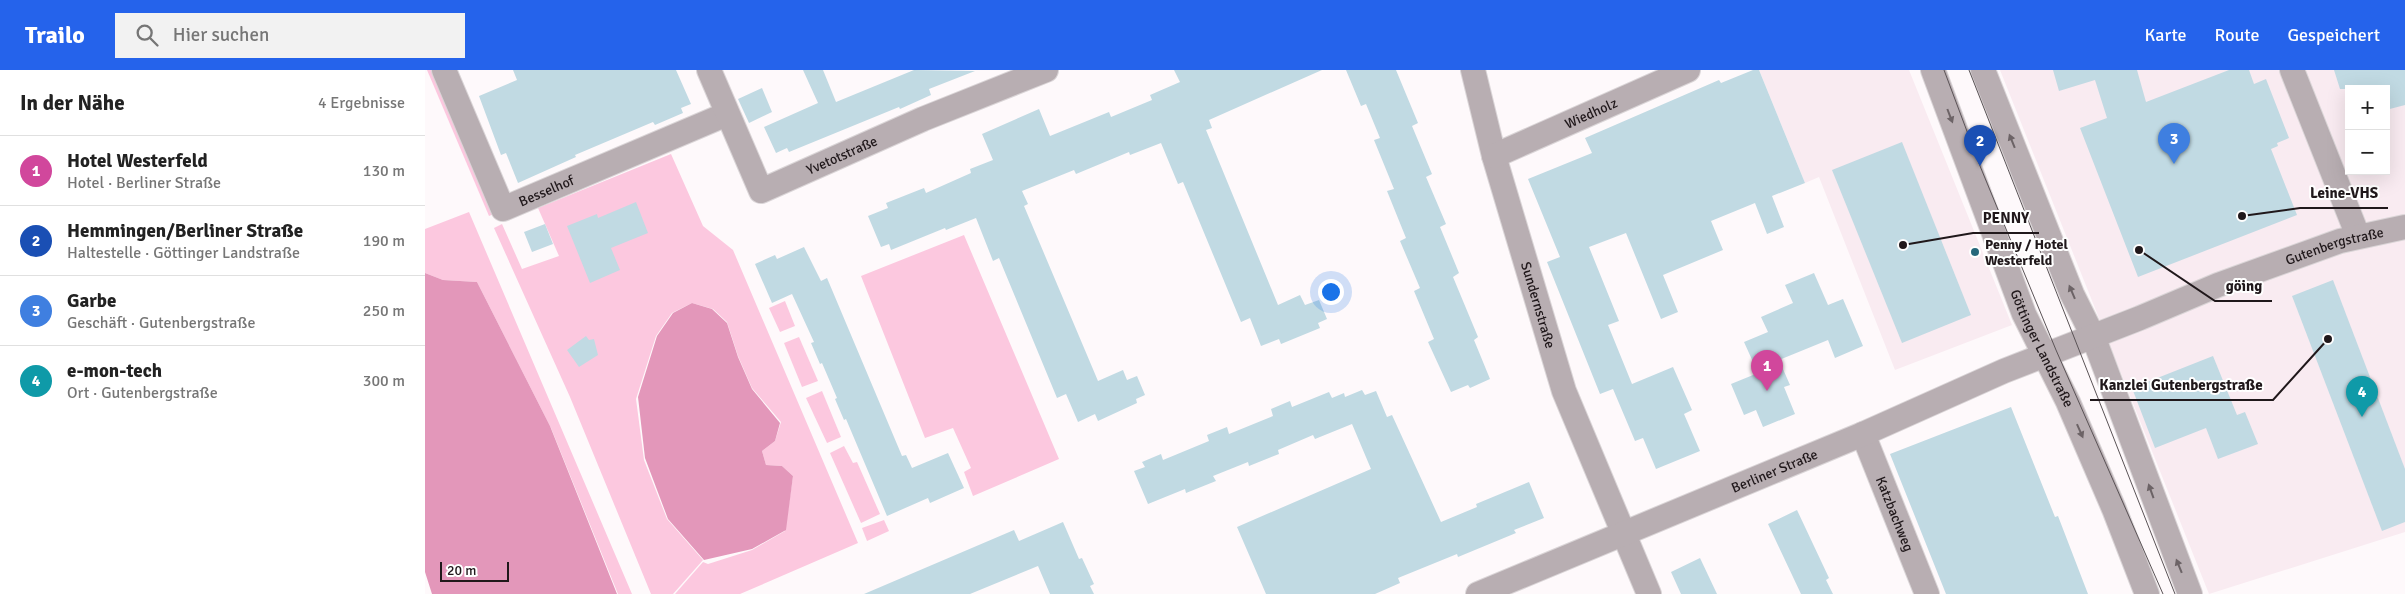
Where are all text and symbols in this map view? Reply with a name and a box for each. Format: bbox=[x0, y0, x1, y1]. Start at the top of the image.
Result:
search box bbox=[115, 13, 465, 58]
text: Trailo bbox=[25, 20, 85, 50]
icon: search bbox=[133, 21, 161, 49]
text: Hier suchen bbox=[173, 23, 269, 47]
text: Karte bbox=[2145, 24, 2187, 46]
text: Route bbox=[2215, 24, 2260, 46]
text: Gespeichert bbox=[2288, 24, 2380, 46]
map controls bbox=[2345, 85, 2390, 175]
button: + bbox=[2345, 85, 2390, 130]
text: In der Nähe bbox=[20, 90, 125, 116]
text: 4 Ergebnisse bbox=[318, 93, 405, 113]
street label: Wiedholz bbox=[1562, 94, 1620, 133]
one-way arrow bbox=[1947, 108, 1954, 123]
pin: 3 bbox=[2158, 123, 2190, 164]
pin: 2 bbox=[1964, 125, 1996, 166]
button: − bbox=[2345, 130, 2390, 175]
street label: Yvetotstraße bbox=[804, 132, 880, 179]
one-way arrow bbox=[2007, 134, 2015, 148]
text: Hotel Westerfeld bbox=[67, 149, 208, 173]
text: 1 bbox=[32, 161, 40, 181]
text: 130 m bbox=[363, 161, 405, 181]
street label: Besselhof bbox=[516, 171, 578, 210]
text: Hotel · Berliner Straße bbox=[67, 173, 221, 193]
callout: Leine-VHS bbox=[2300, 178, 2388, 208]
text: Leine-VHS bbox=[2310, 184, 2378, 202]
callout: PENNY bbox=[1973, 203, 2039, 233]
text: PENNY bbox=[1983, 209, 2030, 227]
text: Hemmingen/Berliner Straße bbox=[67, 219, 303, 243]
street label: Gutenbergstraße bbox=[2283, 224, 2385, 269]
text: 2 bbox=[32, 231, 40, 251]
text: 190 m bbox=[363, 231, 405, 251]
place label: Penny / Hotel Westerfeld bbox=[1985, 236, 2068, 269]
text: Haltestelle · Göttinger Landstraße bbox=[67, 243, 300, 263]
marker: Penny / Hotel Westerfeld bbox=[1969, 246, 1981, 258]
street label: Sundernstraße bbox=[1517, 260, 1559, 350]
callout: göing bbox=[2215, 271, 2272, 301]
text: göing bbox=[2226, 277, 2262, 295]
your location bbox=[1318, 279, 1344, 305]
one-way arrow bbox=[2068, 284, 2076, 299]
street label: Göttinger Landstraße bbox=[2007, 287, 2077, 410]
text: Garbe bbox=[67, 289, 116, 313]
text: 3 bbox=[32, 301, 40, 321]
text: 250 m bbox=[363, 301, 405, 321]
text: Geschäft · Gutenbergstraße bbox=[67, 313, 255, 333]
pin: 1 bbox=[1751, 350, 1783, 391]
text: e-mon-tech bbox=[67, 359, 162, 383]
callout: Kanzlei Gutenbergstraße bbox=[2090, 370, 2273, 400]
text: 4 bbox=[32, 371, 40, 391]
text: 300 m bbox=[363, 371, 405, 391]
text: Kanzlei Gutenbergstraße bbox=[2099, 376, 2263, 394]
pin: 4 bbox=[2346, 376, 2378, 417]
text: Ort · Gutenbergstraße bbox=[67, 383, 218, 403]
one-way arrow bbox=[2077, 424, 2085, 438]
street label: Berliner Straße bbox=[1729, 446, 1820, 497]
street label: Katzbachweg bbox=[1872, 474, 1917, 554]
one-way arrow bbox=[2147, 484, 2154, 499]
one-way arrow bbox=[2175, 558, 2182, 573]
scale bar bbox=[440, 559, 509, 582]
text: 20 m bbox=[447, 562, 476, 579]

